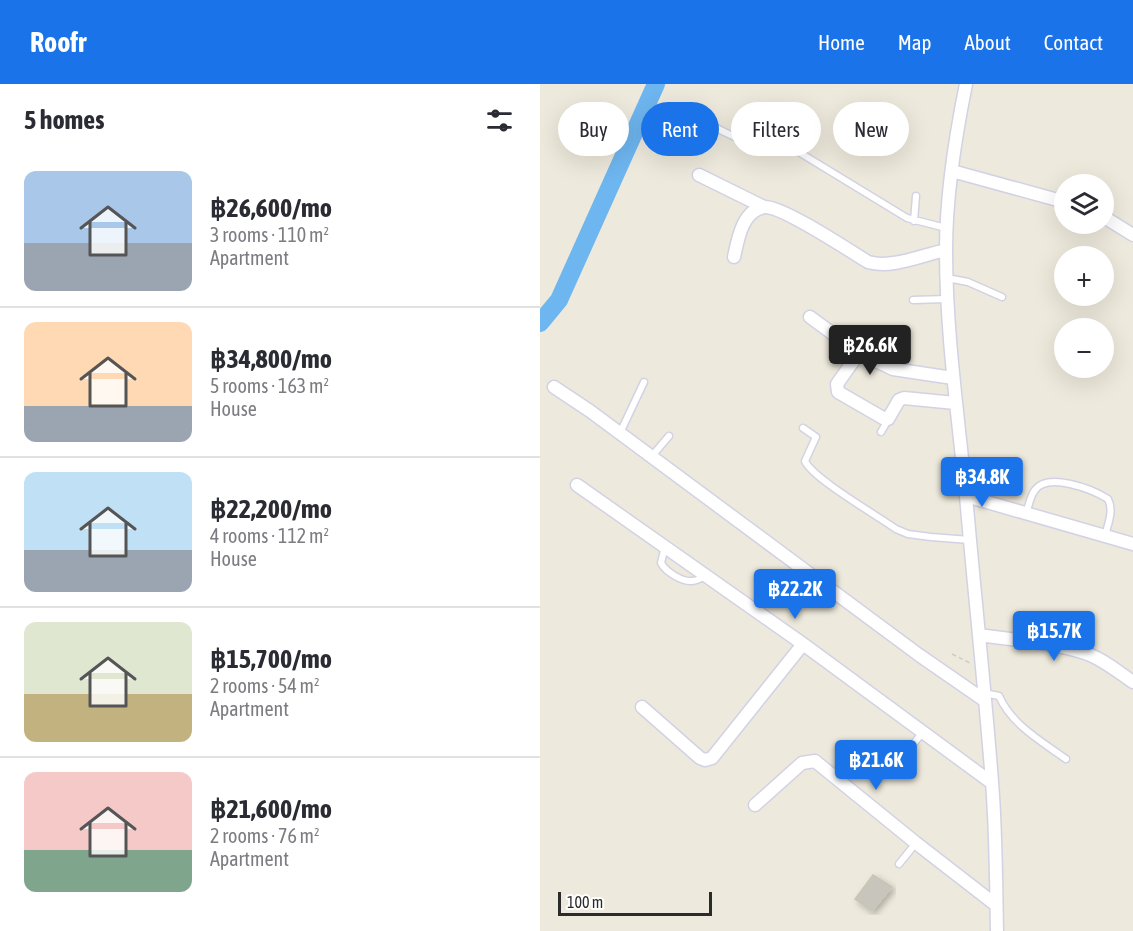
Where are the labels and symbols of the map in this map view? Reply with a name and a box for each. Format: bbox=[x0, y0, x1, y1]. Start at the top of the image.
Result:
pin: ฿26.6K bbox=[821, 325, 919, 376]
pin: ฿34.8K bbox=[933, 457, 1031, 508]
pin: ฿22.2K bbox=[746, 569, 844, 620]
pin: ฿15.7K bbox=[1005, 611, 1103, 662]
pin: ฿21.6K bbox=[827, 740, 925, 791]
scale bar bbox=[558, 889, 712, 916]

